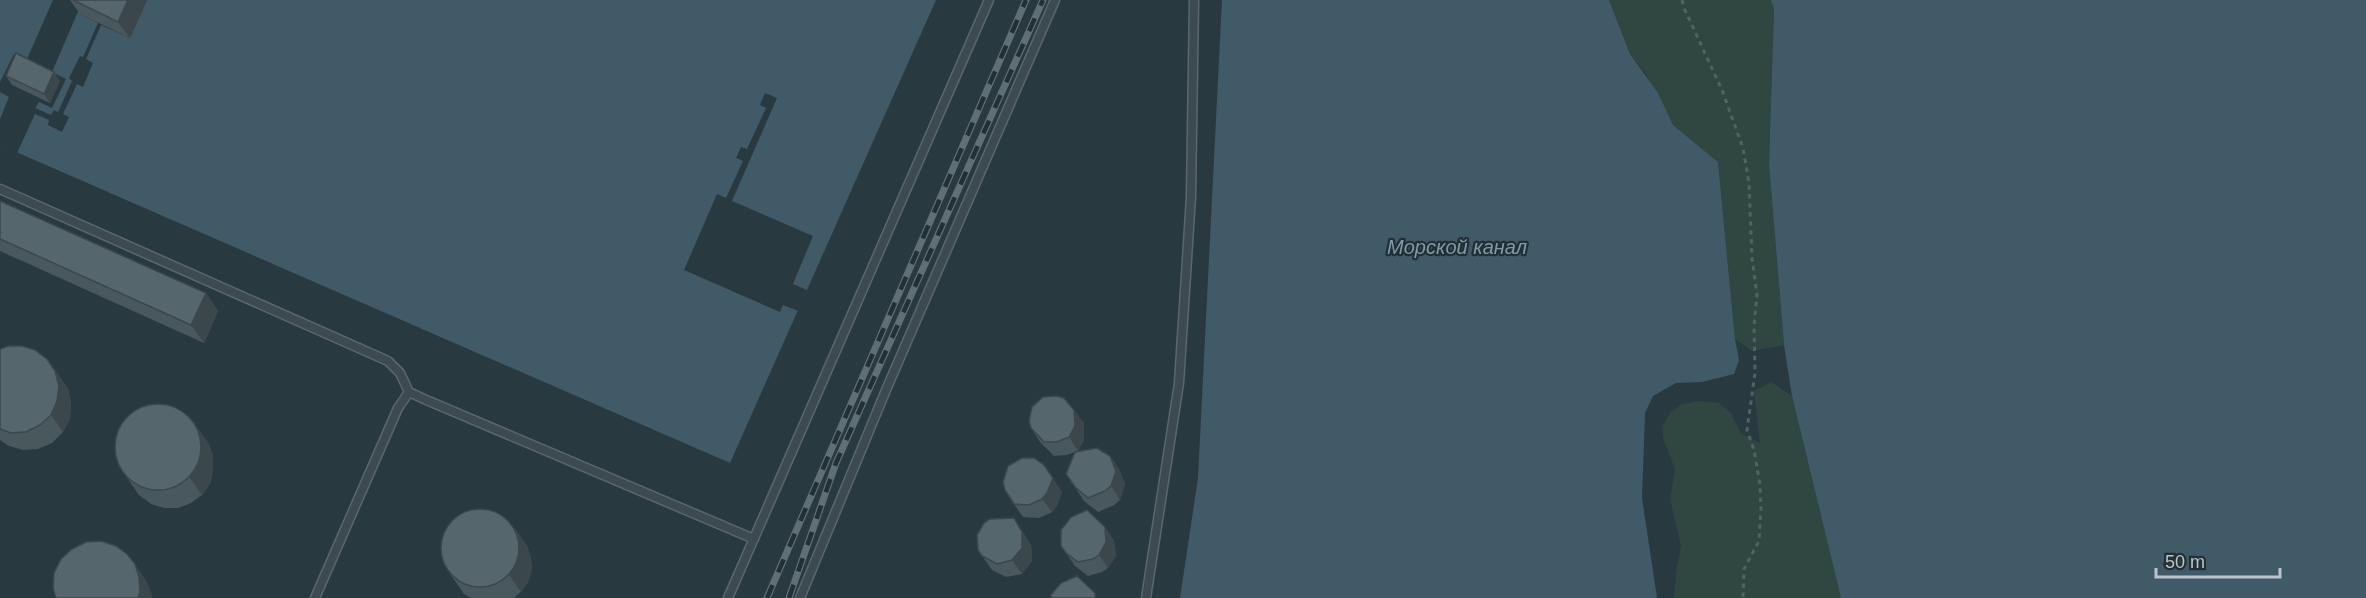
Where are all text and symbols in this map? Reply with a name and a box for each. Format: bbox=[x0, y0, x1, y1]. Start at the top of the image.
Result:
water label: Морской канал bbox=[1387, 236, 1527, 258]
scale bar bbox=[2156, 541, 2280, 579]
text: 50 m bbox=[2165, 552, 2205, 572]

